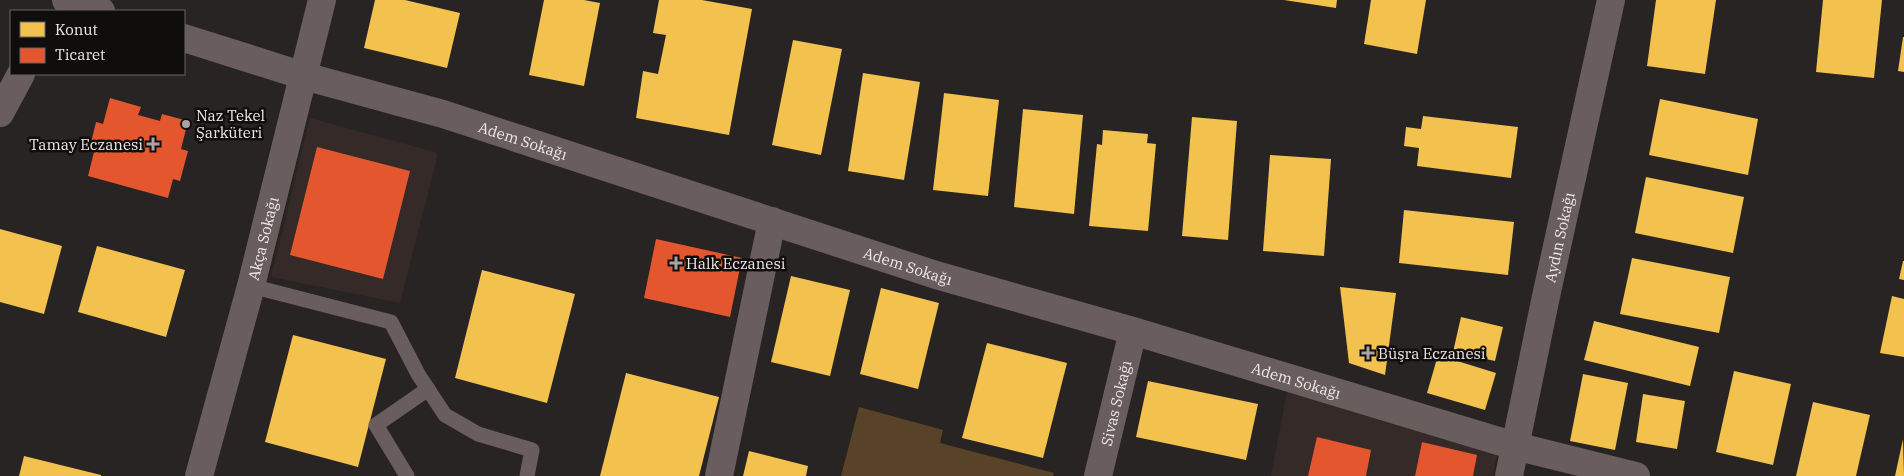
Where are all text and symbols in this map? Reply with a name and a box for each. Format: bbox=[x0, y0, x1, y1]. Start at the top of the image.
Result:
legend bbox=[10, 10, 185, 75]
text: Konut bbox=[55, 20, 98, 39]
text: Ticaret bbox=[55, 45, 105, 64]
place label: Naz Tekel Şarküteri bbox=[196, 106, 265, 142]
street label: Adem Sokağı bbox=[476, 117, 570, 164]
marker: Naz Tekel Şarküteri bbox=[180, 118, 192, 130]
place label: Tamay Eczanesi bbox=[29, 135, 143, 154]
marker: Tamay Eczanesi bbox=[147, 138, 159, 150]
street label: Aydın Sokağı bbox=[1540, 190, 1578, 284]
street label: Akça Sokağı bbox=[243, 195, 282, 282]
street label: Adem Sokağı bbox=[861, 242, 955, 289]
place label: Halk Eczanesi bbox=[686, 254, 786, 273]
marker: Halk Eczanesi bbox=[670, 257, 682, 269]
place label: Büşra Eczanesi bbox=[1378, 344, 1486, 363]
marker: Büşra Eczanesi bbox=[1362, 347, 1374, 359]
street label: Sivas Sokağı bbox=[1096, 358, 1135, 448]
street label: Adem Sokağı bbox=[1249, 358, 1344, 403]

